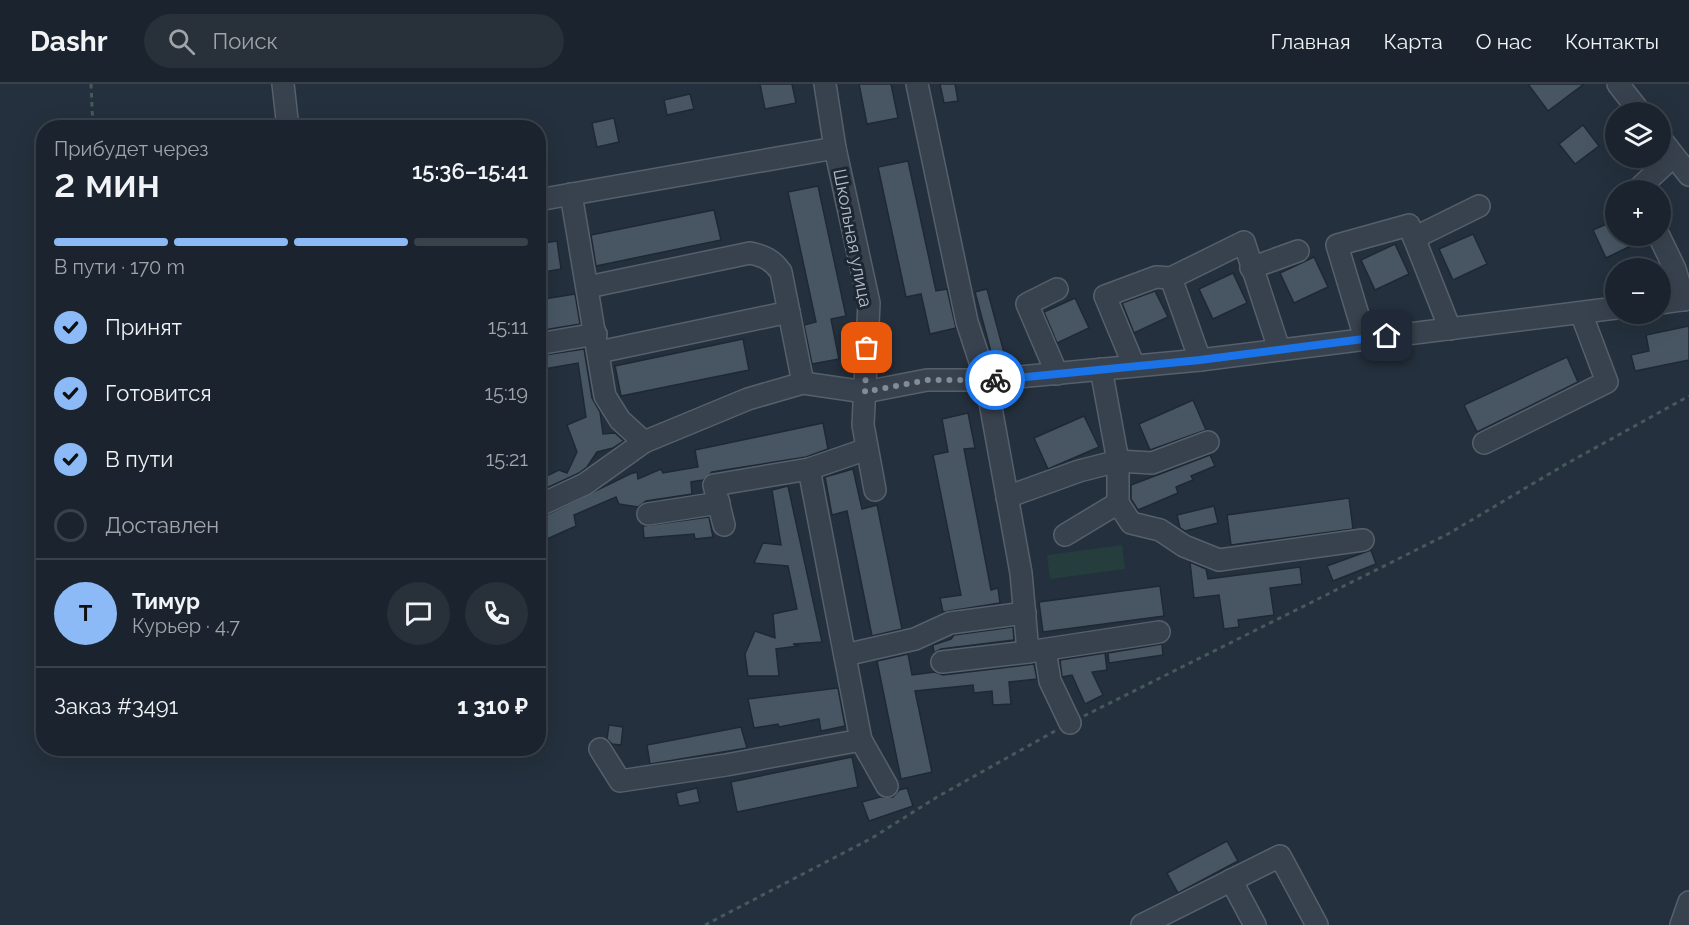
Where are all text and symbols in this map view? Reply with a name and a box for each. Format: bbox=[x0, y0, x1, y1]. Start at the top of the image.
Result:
search box bbox=[144, 14, 564, 68]
text: Dashr bbox=[30, 25, 108, 58]
icon: search bbox=[165, 25, 198, 58]
text: Поиск bbox=[213, 28, 278, 54]
text: Главная bbox=[1271, 29, 1351, 54]
text: Карта bbox=[1384, 29, 1443, 54]
text: О нас bbox=[1476, 29, 1532, 54]
text: Контакты bbox=[1565, 29, 1659, 54]
map controls bbox=[1605, 102, 1671, 324]
button: layers bbox=[1605, 102, 1671, 168]
text: Прибудет через bbox=[54, 137, 208, 161]
text: 15:36–15:41 bbox=[412, 158, 528, 184]
text: 2 мин bbox=[54, 160, 160, 206]
street label: Школьная улица bbox=[829, 167, 877, 309]
button: + bbox=[1605, 180, 1671, 246]
text: В пути · 170 m bbox=[54, 255, 185, 279]
button: − bbox=[1605, 258, 1671, 324]
pin bbox=[1361, 310, 1412, 361]
icon: check bbox=[54, 311, 87, 344]
text: Принят bbox=[105, 314, 182, 340]
text: 15:11 bbox=[488, 315, 528, 339]
icon: home bbox=[1370, 319, 1403, 352]
pin bbox=[841, 322, 892, 373]
icon: bag bbox=[850, 331, 883, 364]
courier bbox=[965, 350, 1025, 410]
icon: bike bbox=[979, 364, 1012, 397]
icon: check bbox=[54, 377, 87, 410]
text: Готовится bbox=[105, 380, 212, 406]
text: 15:19 bbox=[485, 381, 528, 405]
icon: check bbox=[54, 443, 87, 476]
text: В пути bbox=[105, 446, 173, 472]
text: 15:21 bbox=[486, 447, 528, 471]
text: Доставлен bbox=[105, 512, 219, 538]
button: chat bbox=[387, 582, 450, 645]
button: phone bbox=[465, 582, 528, 645]
text: Тимур bbox=[132, 588, 200, 614]
text: Т bbox=[79, 600, 92, 626]
text: Курьер · 4.7 bbox=[132, 614, 240, 638]
text: Заказ #3491 bbox=[54, 693, 178, 719]
text: 1 310 ₽ bbox=[457, 693, 528, 719]

